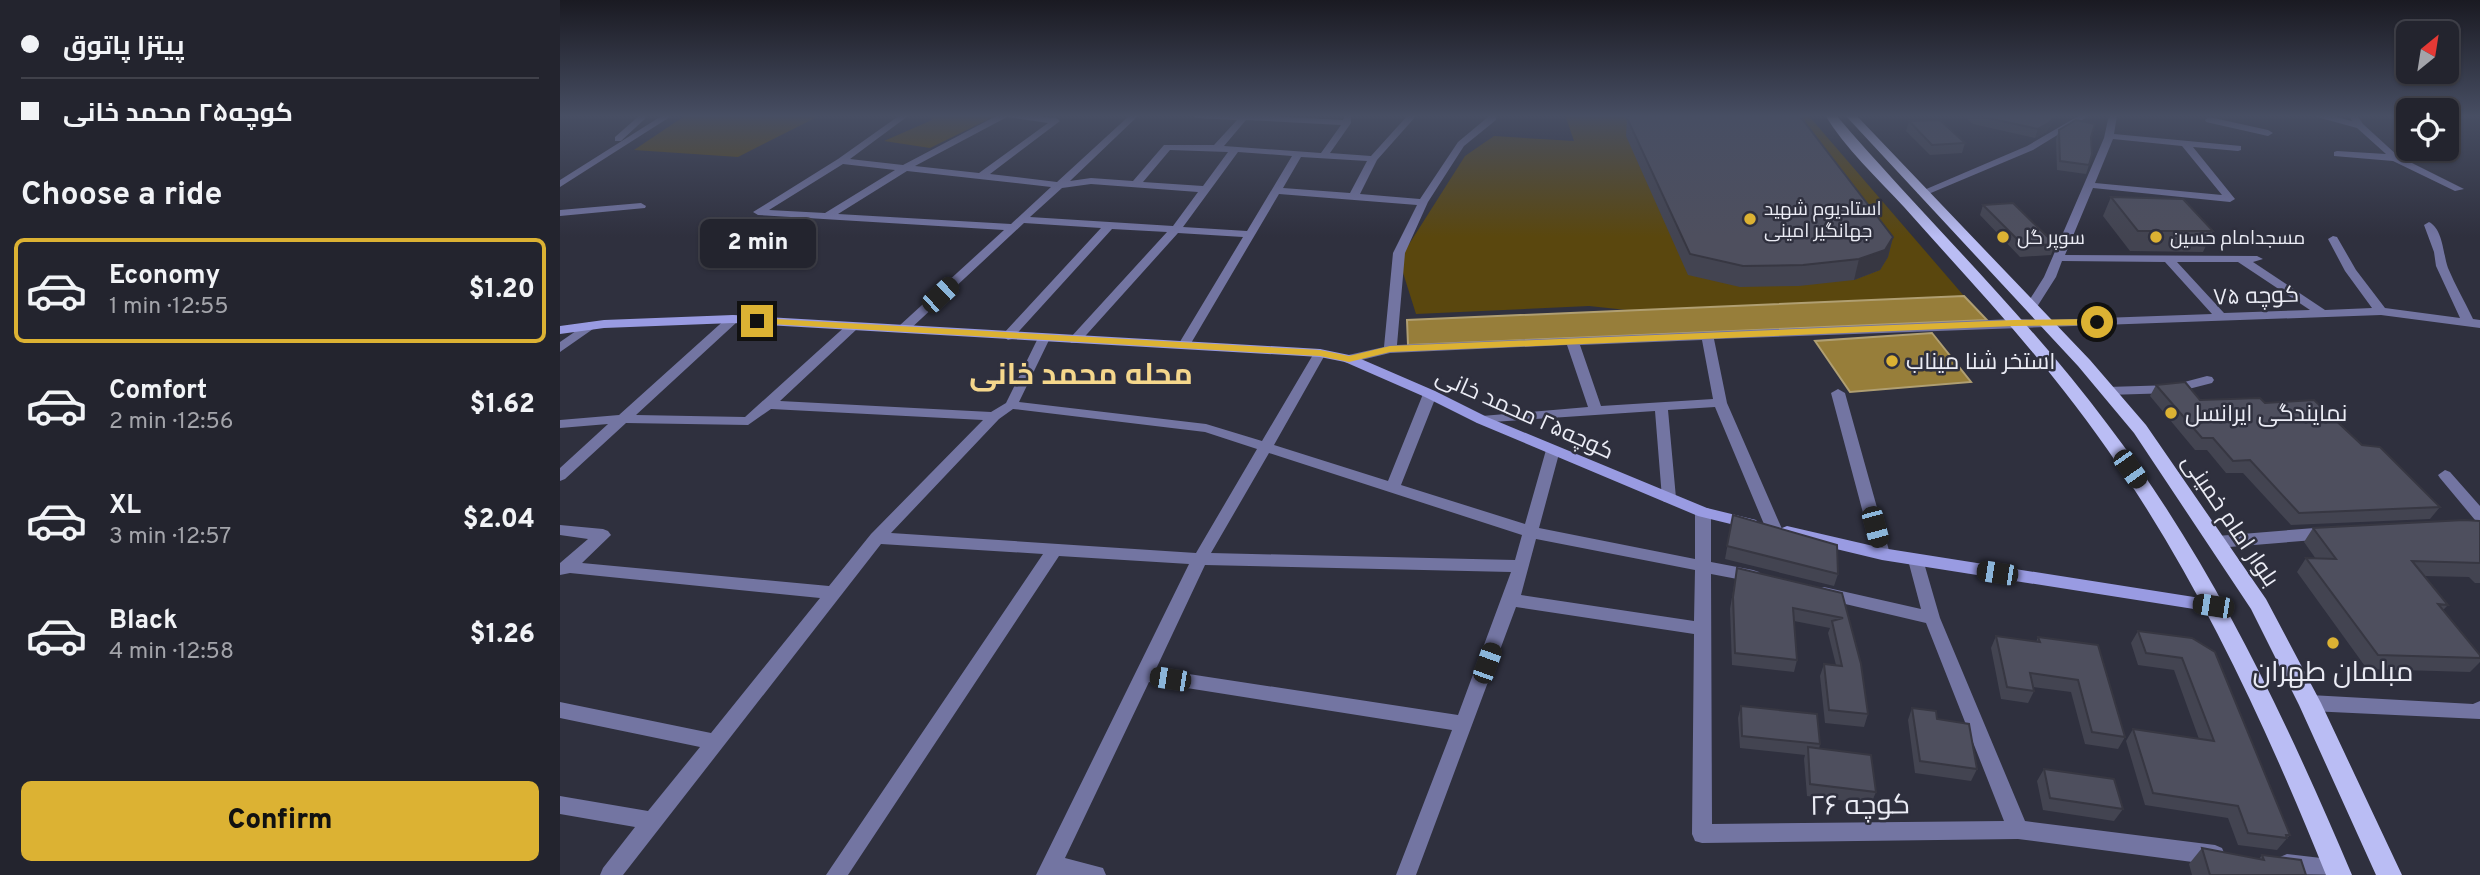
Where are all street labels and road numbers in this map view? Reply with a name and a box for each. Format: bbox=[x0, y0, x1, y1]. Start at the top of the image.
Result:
street label: کوچه ۷۵ bbox=[2213, 282, 2300, 313]
street label: کوچه۲۵ محمد خانی bbox=[1431, 363, 1617, 468]
street label: بلوار امام خمینی bbox=[2174, 450, 2284, 593]
street label: کوچه ۲۶ bbox=[1810, 788, 1910, 826]

